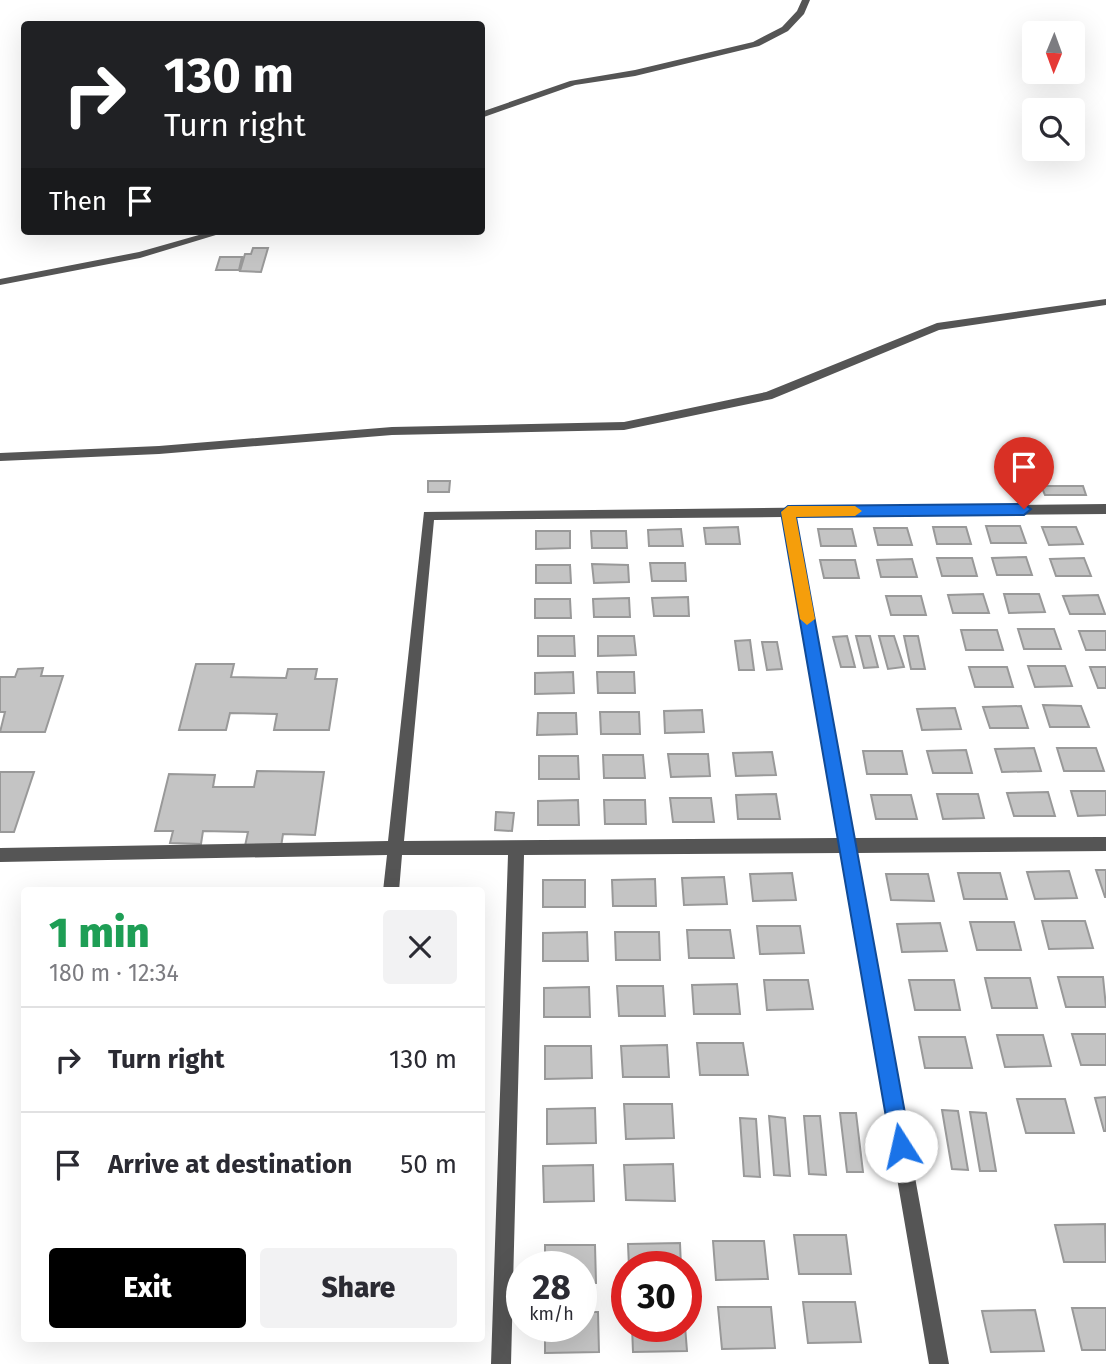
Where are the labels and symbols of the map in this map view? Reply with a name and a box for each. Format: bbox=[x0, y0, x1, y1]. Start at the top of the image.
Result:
north arrow bbox=[1022, 21, 1085, 84]
pin bbox=[994, 437, 1054, 509]
position arrow bbox=[864, 1109, 938, 1183]
speed limit sign: 30 bbox=[611, 1251, 702, 1342]

